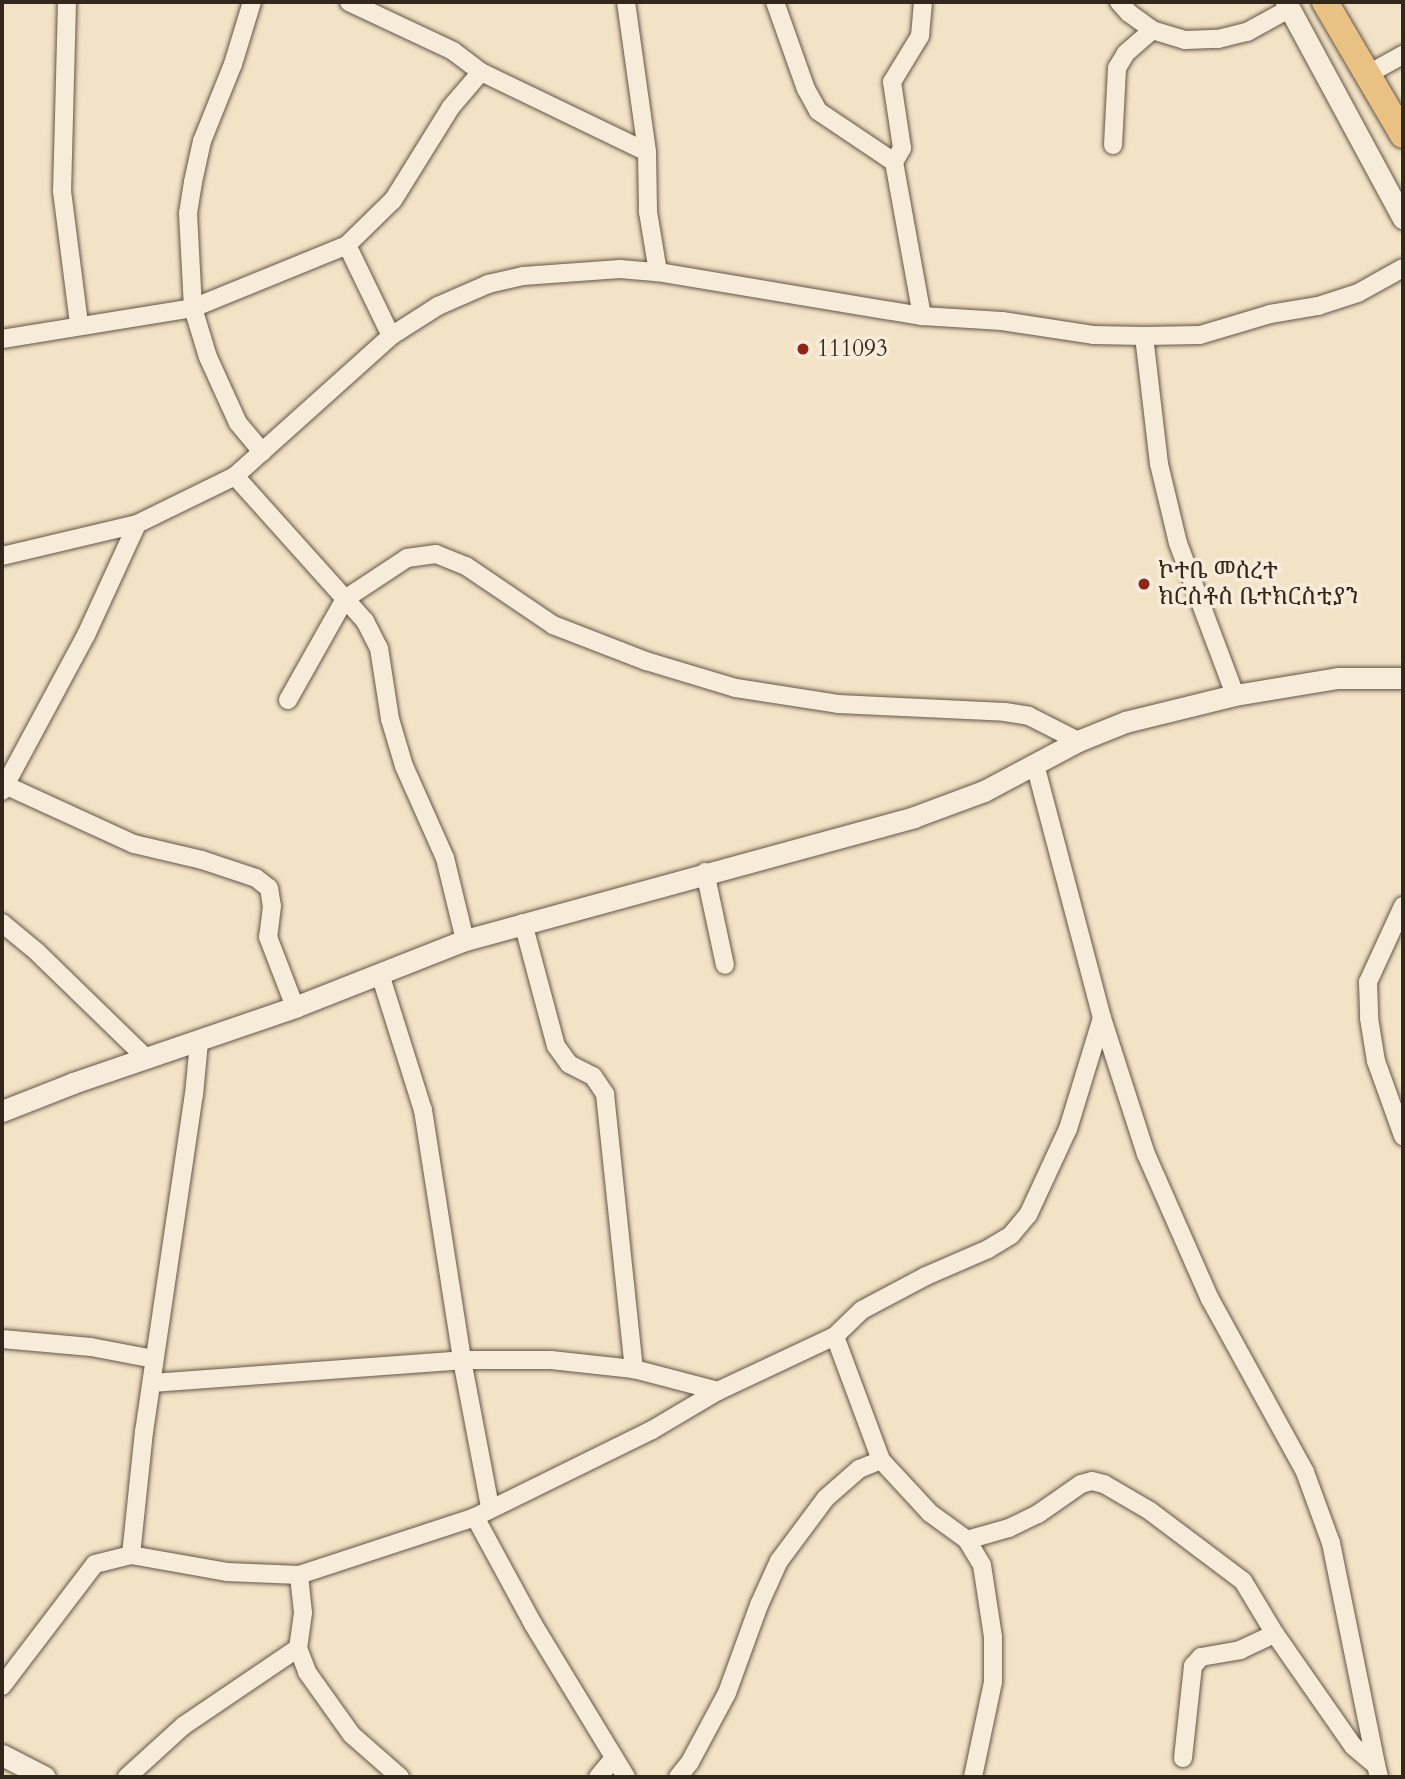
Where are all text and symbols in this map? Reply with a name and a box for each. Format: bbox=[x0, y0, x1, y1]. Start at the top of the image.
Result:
place label: 111093 bbox=[817, 335, 888, 363]
marker: 111093 bbox=[795, 341, 811, 357]
place label: ኮተቤ መሰረተ ክርስቶስ ቤተክርስቲያን bbox=[1158, 557, 1359, 611]
marker: ኮተቤ መሰረተ ክርስቶስ ቤተክርስቲያን bbox=[1136, 576, 1152, 592]

